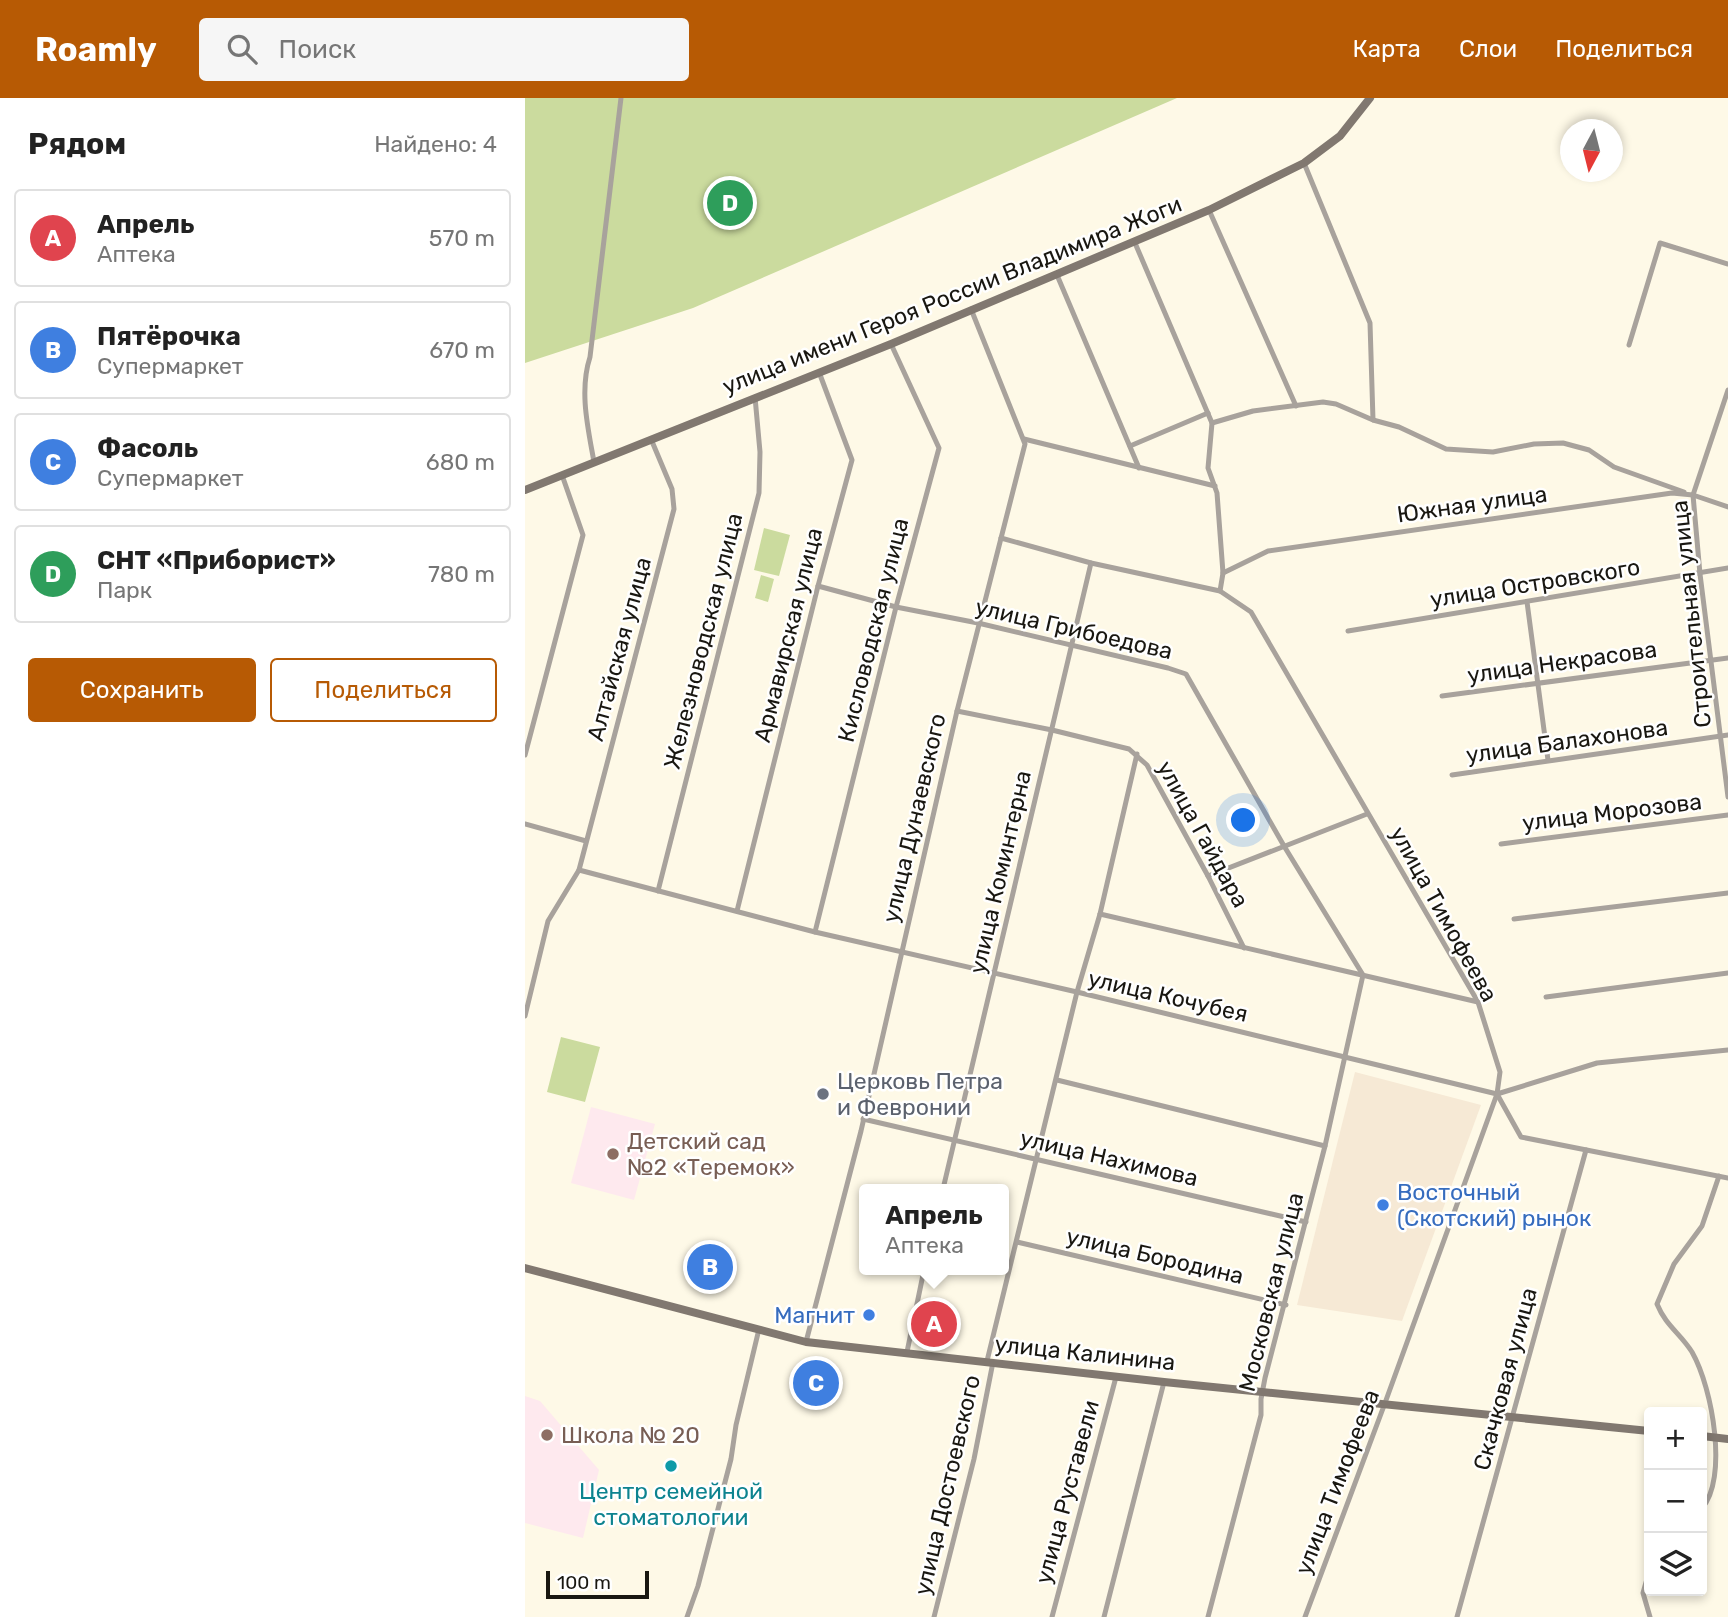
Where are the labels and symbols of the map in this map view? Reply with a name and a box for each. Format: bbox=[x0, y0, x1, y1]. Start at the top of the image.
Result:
north arrow bbox=[1560, 119, 1623, 182]
pin: D bbox=[707, 177, 753, 229]
street label: улица имени Героя России Владимира Жоги bbox=[718, 190, 1186, 400]
street label: Южная улица bbox=[1395, 480, 1549, 528]
street label: Строительная улица bbox=[1665, 499, 1717, 729]
street label: Железноводская улица bbox=[658, 510, 748, 772]
street label: Кисловодская улица bbox=[832, 515, 914, 745]
street label: Армавирская улица bbox=[748, 525, 828, 745]
street label: улица Островского bbox=[1428, 553, 1642, 613]
street label: Алтайская улица bbox=[581, 554, 657, 744]
street label: улица Грибоедова bbox=[973, 593, 1175, 665]
street label: улица Некрасова bbox=[1465, 635, 1659, 689]
street label: улица Дунаевского bbox=[876, 711, 952, 925]
street label: улица Балахонова bbox=[1464, 713, 1670, 769]
street label: улица Гайдара bbox=[1151, 756, 1255, 912]
street label: улица Коминтерна bbox=[963, 768, 1037, 976]
street label: улица Морозова bbox=[1521, 787, 1703, 837]
your location bbox=[1226, 803, 1260, 837]
street label: улица Тимофеева bbox=[1384, 822, 1504, 1006]
street label: улица Кочубея bbox=[1085, 964, 1251, 1028]
place label: Церковь Петра и Февронии bbox=[837, 1067, 1003, 1121]
marker: Церковь Петра и Февронии bbox=[815, 1086, 831, 1102]
street label: улица Нахимова bbox=[1017, 1124, 1201, 1192]
place label: Детский сад №2 «Теремок» bbox=[627, 1127, 795, 1181]
marker: Детский сад №2 «Теремок» bbox=[605, 1146, 621, 1162]
place label: Восточный (Скотский) рынок bbox=[1397, 1178, 1591, 1232]
street label: Московская улица bbox=[1233, 1190, 1309, 1394]
marker: Восточный (Скотский) рынок bbox=[1375, 1197, 1391, 1213]
street label: улица Бородина bbox=[1064, 1222, 1246, 1290]
pin: B bbox=[687, 1241, 733, 1293]
street label: Скачковая улица bbox=[1467, 1285, 1543, 1473]
pin: A bbox=[911, 1298, 957, 1350]
place label: Магнит bbox=[774, 1301, 855, 1329]
marker: Магнит bbox=[861, 1307, 877, 1323]
street label: улица Калинина bbox=[993, 1330, 1177, 1376]
pin: C bbox=[793, 1357, 839, 1409]
street label: улица Достоевского bbox=[908, 1372, 986, 1598]
street label: улица Тимофеева bbox=[1289, 1386, 1385, 1578]
street label: улица Руставели bbox=[1029, 1397, 1105, 1587]
place label: Школа № 20 bbox=[561, 1421, 700, 1449]
marker: Школа № 20 bbox=[539, 1427, 555, 1443]
marker: Центр cемейной cтоматологии bbox=[663, 1458, 679, 1474]
place label: Центр cемейной cтоматологии bbox=[579, 1477, 763, 1531]
scale bar bbox=[546, 1568, 649, 1600]

